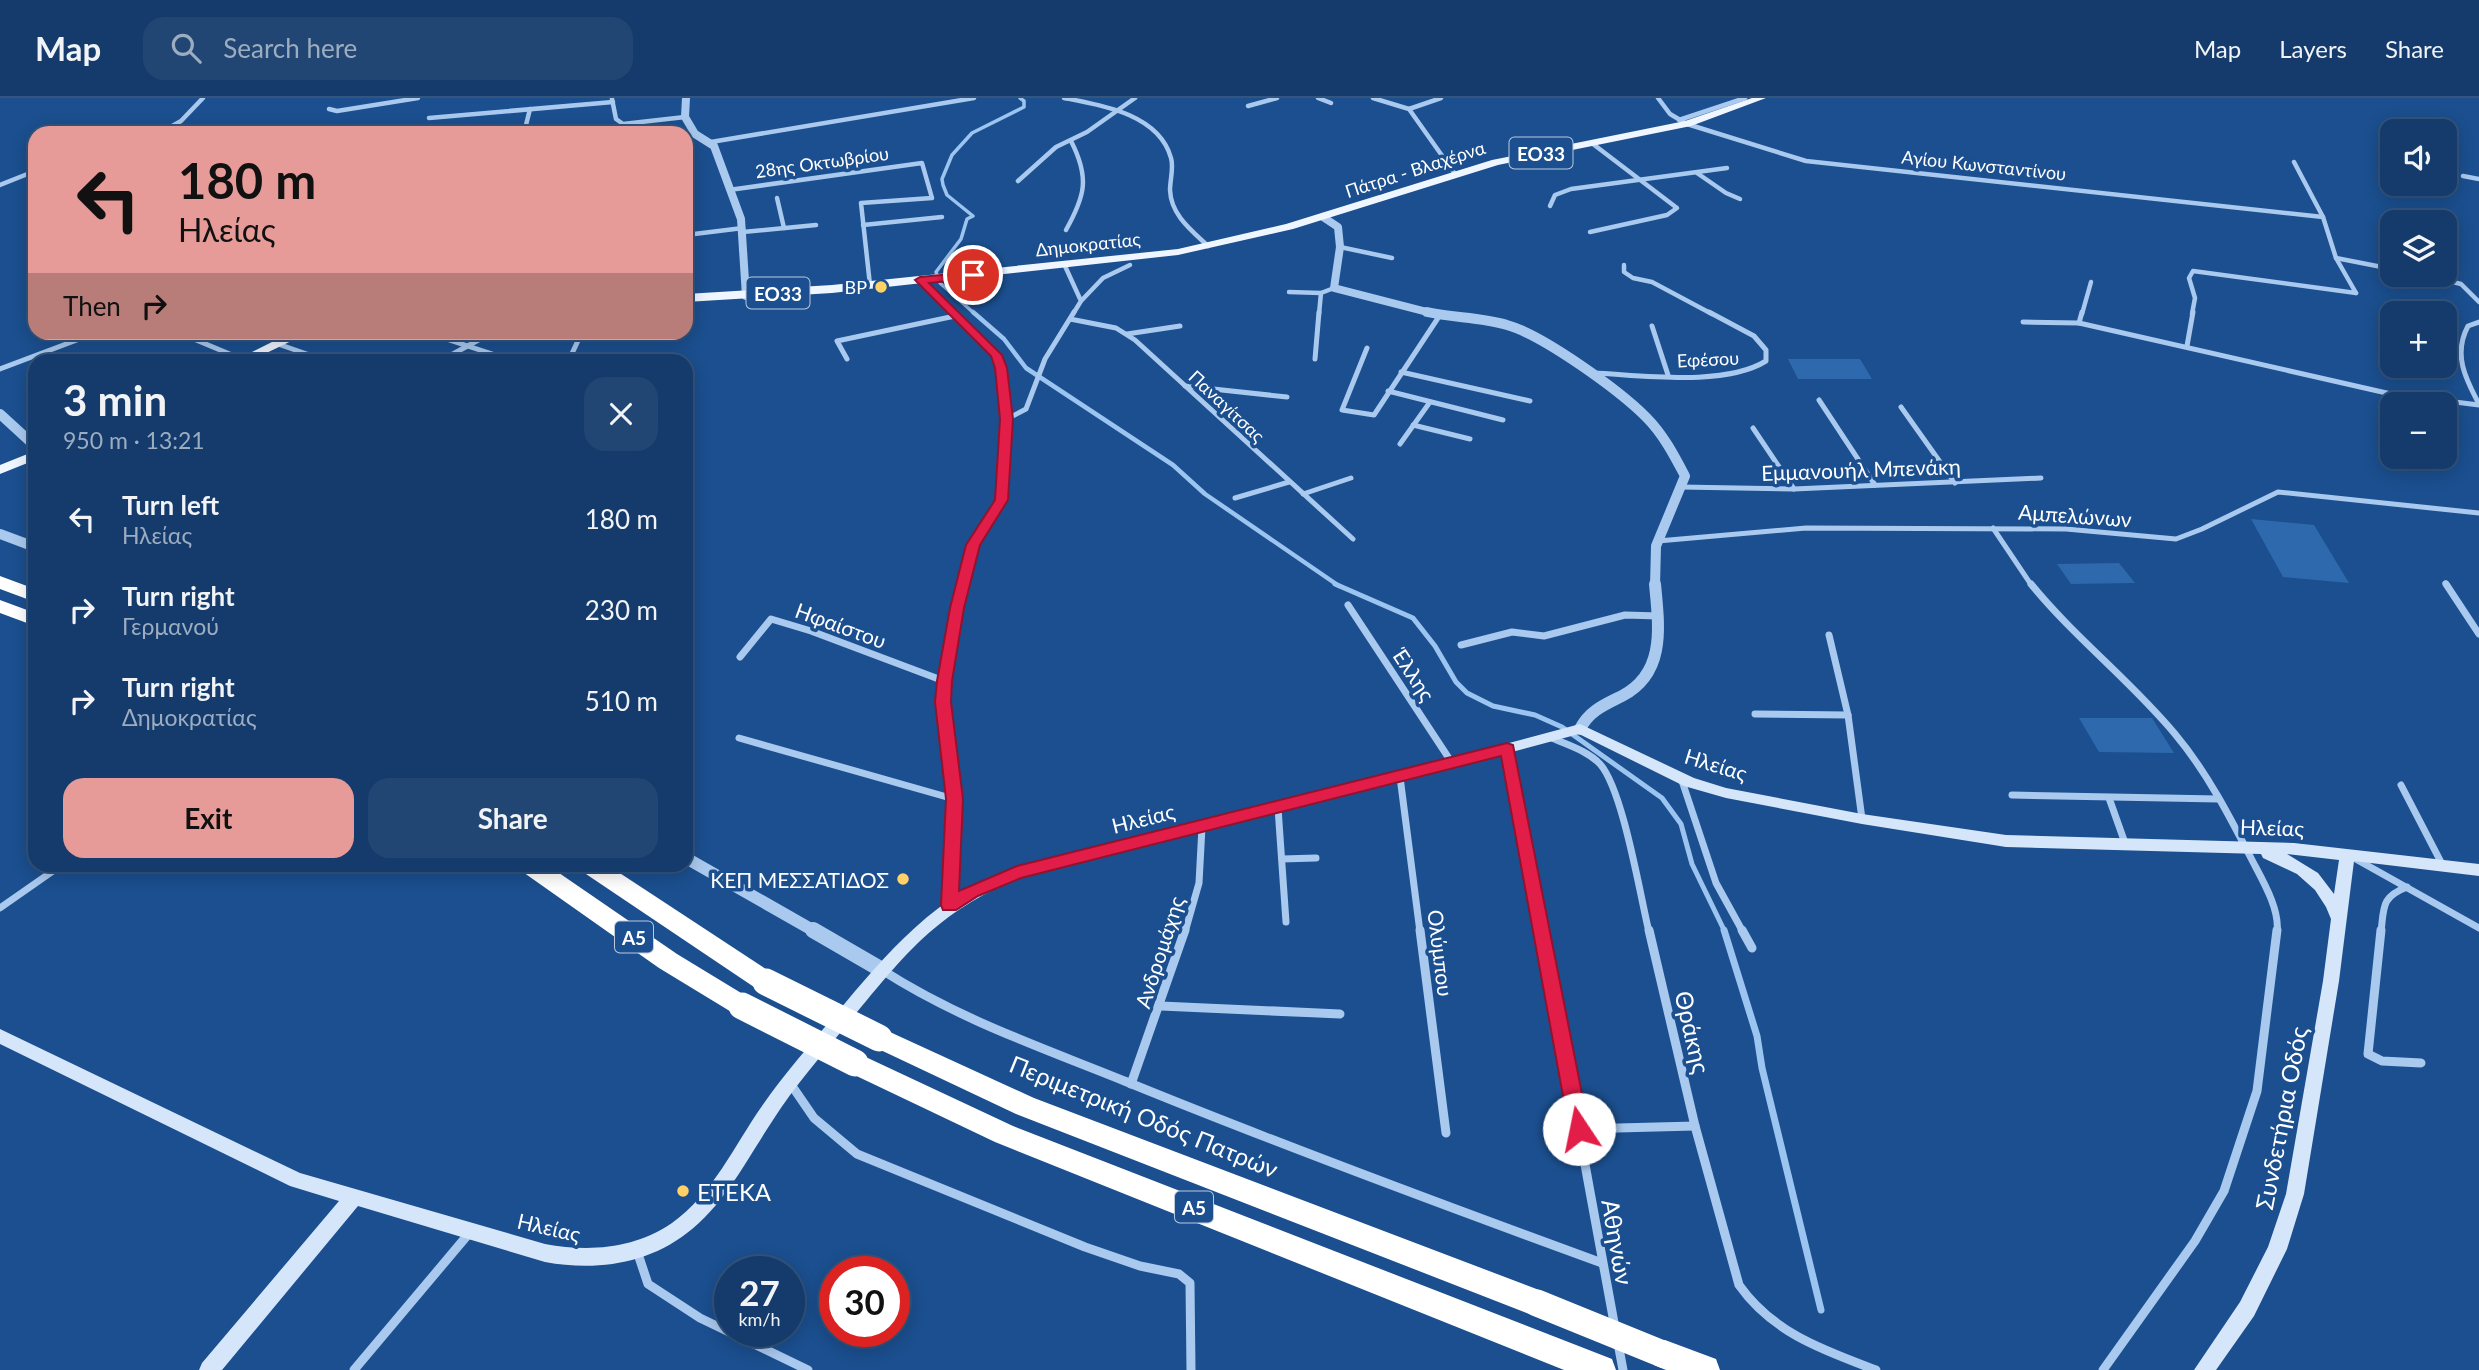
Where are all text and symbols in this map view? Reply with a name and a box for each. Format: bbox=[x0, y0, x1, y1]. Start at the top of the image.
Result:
search box bbox=[143, 17, 633, 80]
text: Map bbox=[35, 28, 101, 68]
icon: search bbox=[167, 29, 205, 67]
text: Search here bbox=[223, 32, 357, 64]
text: Map bbox=[2194, 34, 2241, 63]
text: Layers bbox=[2279, 34, 2347, 63]
text: Share bbox=[2385, 34, 2444, 63]
map controls bbox=[2380, 119, 2457, 469]
button: sound bbox=[2380, 119, 2457, 196]
street label: Πάτρα - Βλαχέρνα bbox=[1342, 136, 1488, 202]
road number: ΕΟ33 bbox=[1510, 138, 1572, 168]
street label: 28ης Οκτωβρίου bbox=[754, 142, 890, 182]
street label: Αγίου Κωνσταντίνου bbox=[1901, 145, 2067, 185]
text: 180 m bbox=[178, 151, 316, 209]
icon: left bbox=[63, 154, 154, 245]
text: Ηλείας bbox=[178, 210, 276, 249]
button: layers bbox=[2380, 210, 2457, 287]
street label: Δημοκρατίας bbox=[1034, 227, 1142, 260]
pin bbox=[943, 245, 1003, 305]
icon: arrive bbox=[954, 256, 992, 294]
place label: BP bbox=[845, 276, 867, 298]
road number: ΕΟ33 bbox=[746, 278, 810, 308]
marker: BP bbox=[873, 279, 889, 295]
icon: right bbox=[135, 287, 173, 325]
text: Then bbox=[63, 290, 121, 322]
button: + bbox=[2380, 301, 2457, 378]
street label: Εφέσου bbox=[1676, 346, 1740, 372]
street label: Παναγίτσας bbox=[1185, 365, 1270, 447]
text: 3 min bbox=[63, 375, 167, 425]
button: close bbox=[584, 377, 658, 451]
button: − bbox=[2380, 392, 2457, 469]
text: 950 m · 13:21 bbox=[63, 426, 205, 454]
street label: Εμμανουήλ Μπενάκη bbox=[1761, 453, 1961, 485]
text: Turn left bbox=[122, 489, 219, 521]
street label: Αμπελώνων bbox=[2018, 499, 2133, 531]
icon: left bbox=[63, 500, 101, 538]
text: 180 m bbox=[585, 503, 658, 535]
text: Ηλείας bbox=[122, 521, 192, 549]
text: Turn right bbox=[122, 580, 235, 612]
icon: right bbox=[63, 591, 101, 629]
text: 230 m bbox=[585, 594, 658, 626]
street label: Ηφαίστου bbox=[792, 597, 890, 653]
text: Γερμανού bbox=[122, 612, 219, 640]
street label: Έλλης bbox=[1388, 643, 1441, 705]
text: Turn right bbox=[122, 671, 235, 703]
icon: right bbox=[63, 682, 101, 720]
text: 510 m bbox=[585, 685, 658, 717]
text: Δημοκρατίας bbox=[122, 703, 257, 731]
street label: Ηλείας bbox=[1682, 743, 1751, 785]
button: Exit bbox=[63, 778, 354, 858]
button: Share bbox=[368, 778, 658, 858]
street label: Ηλείας bbox=[1109, 798, 1177, 838]
street label: Ηλείας bbox=[2240, 813, 2305, 841]
place label: ΚΕΠ ΜΕΣΣΑΤΙΔΟΣ bbox=[710, 867, 889, 892]
marker: ΚΕΠ ΜΕΣΣΑΤΙΔΟΣ bbox=[895, 871, 911, 887]
street label: Ανδρομάχης bbox=[1129, 893, 1189, 1011]
street label: Ολύμπου bbox=[1423, 908, 1459, 998]
road number: Α5 bbox=[615, 922, 653, 952]
street label: Θράκης bbox=[1669, 988, 1717, 1076]
street label: Συνδετήρια Οδός bbox=[2249, 1024, 2313, 1212]
street label: Περιμετρική Οδός Πατρών bbox=[1006, 1049, 1282, 1183]
position arrow bbox=[1542, 1092, 1616, 1166]
place label: ΕΤΕΚΑ bbox=[697, 1177, 772, 1206]
marker: ΕΤΕΚΑ bbox=[675, 1183, 691, 1199]
road number: Α5 bbox=[1175, 1191, 1213, 1222]
street label: Αθηνών bbox=[1596, 1197, 1640, 1287]
street label: Ηλείας bbox=[515, 1208, 583, 1246]
speed limit sign: 30 bbox=[819, 1256, 910, 1347]
text: 27 bbox=[739, 1271, 780, 1313]
text: km/h bbox=[738, 1308, 781, 1330]

